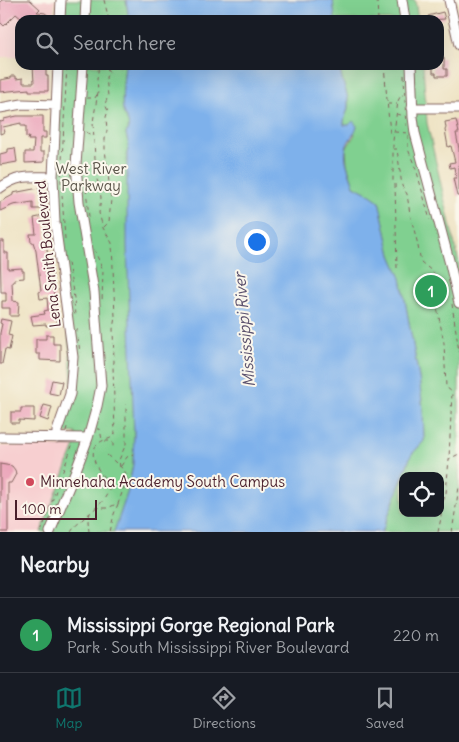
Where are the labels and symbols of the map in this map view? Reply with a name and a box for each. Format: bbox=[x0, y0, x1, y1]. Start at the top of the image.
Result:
park label: West River Parkway bbox=[56, 159, 127, 195]
street label: Lena Smith Boulevard bbox=[30, 179, 65, 329]
your location bbox=[244, 229, 270, 255]
water label: Mississippi River bbox=[229, 269, 259, 388]
pin: 1 bbox=[415, 272, 447, 310]
place label: Minnehaha Academy South Campus bbox=[40, 472, 285, 491]
marker: Minnehaha Academy South Campus bbox=[24, 476, 36, 488]
scale bar bbox=[15, 497, 98, 520]

